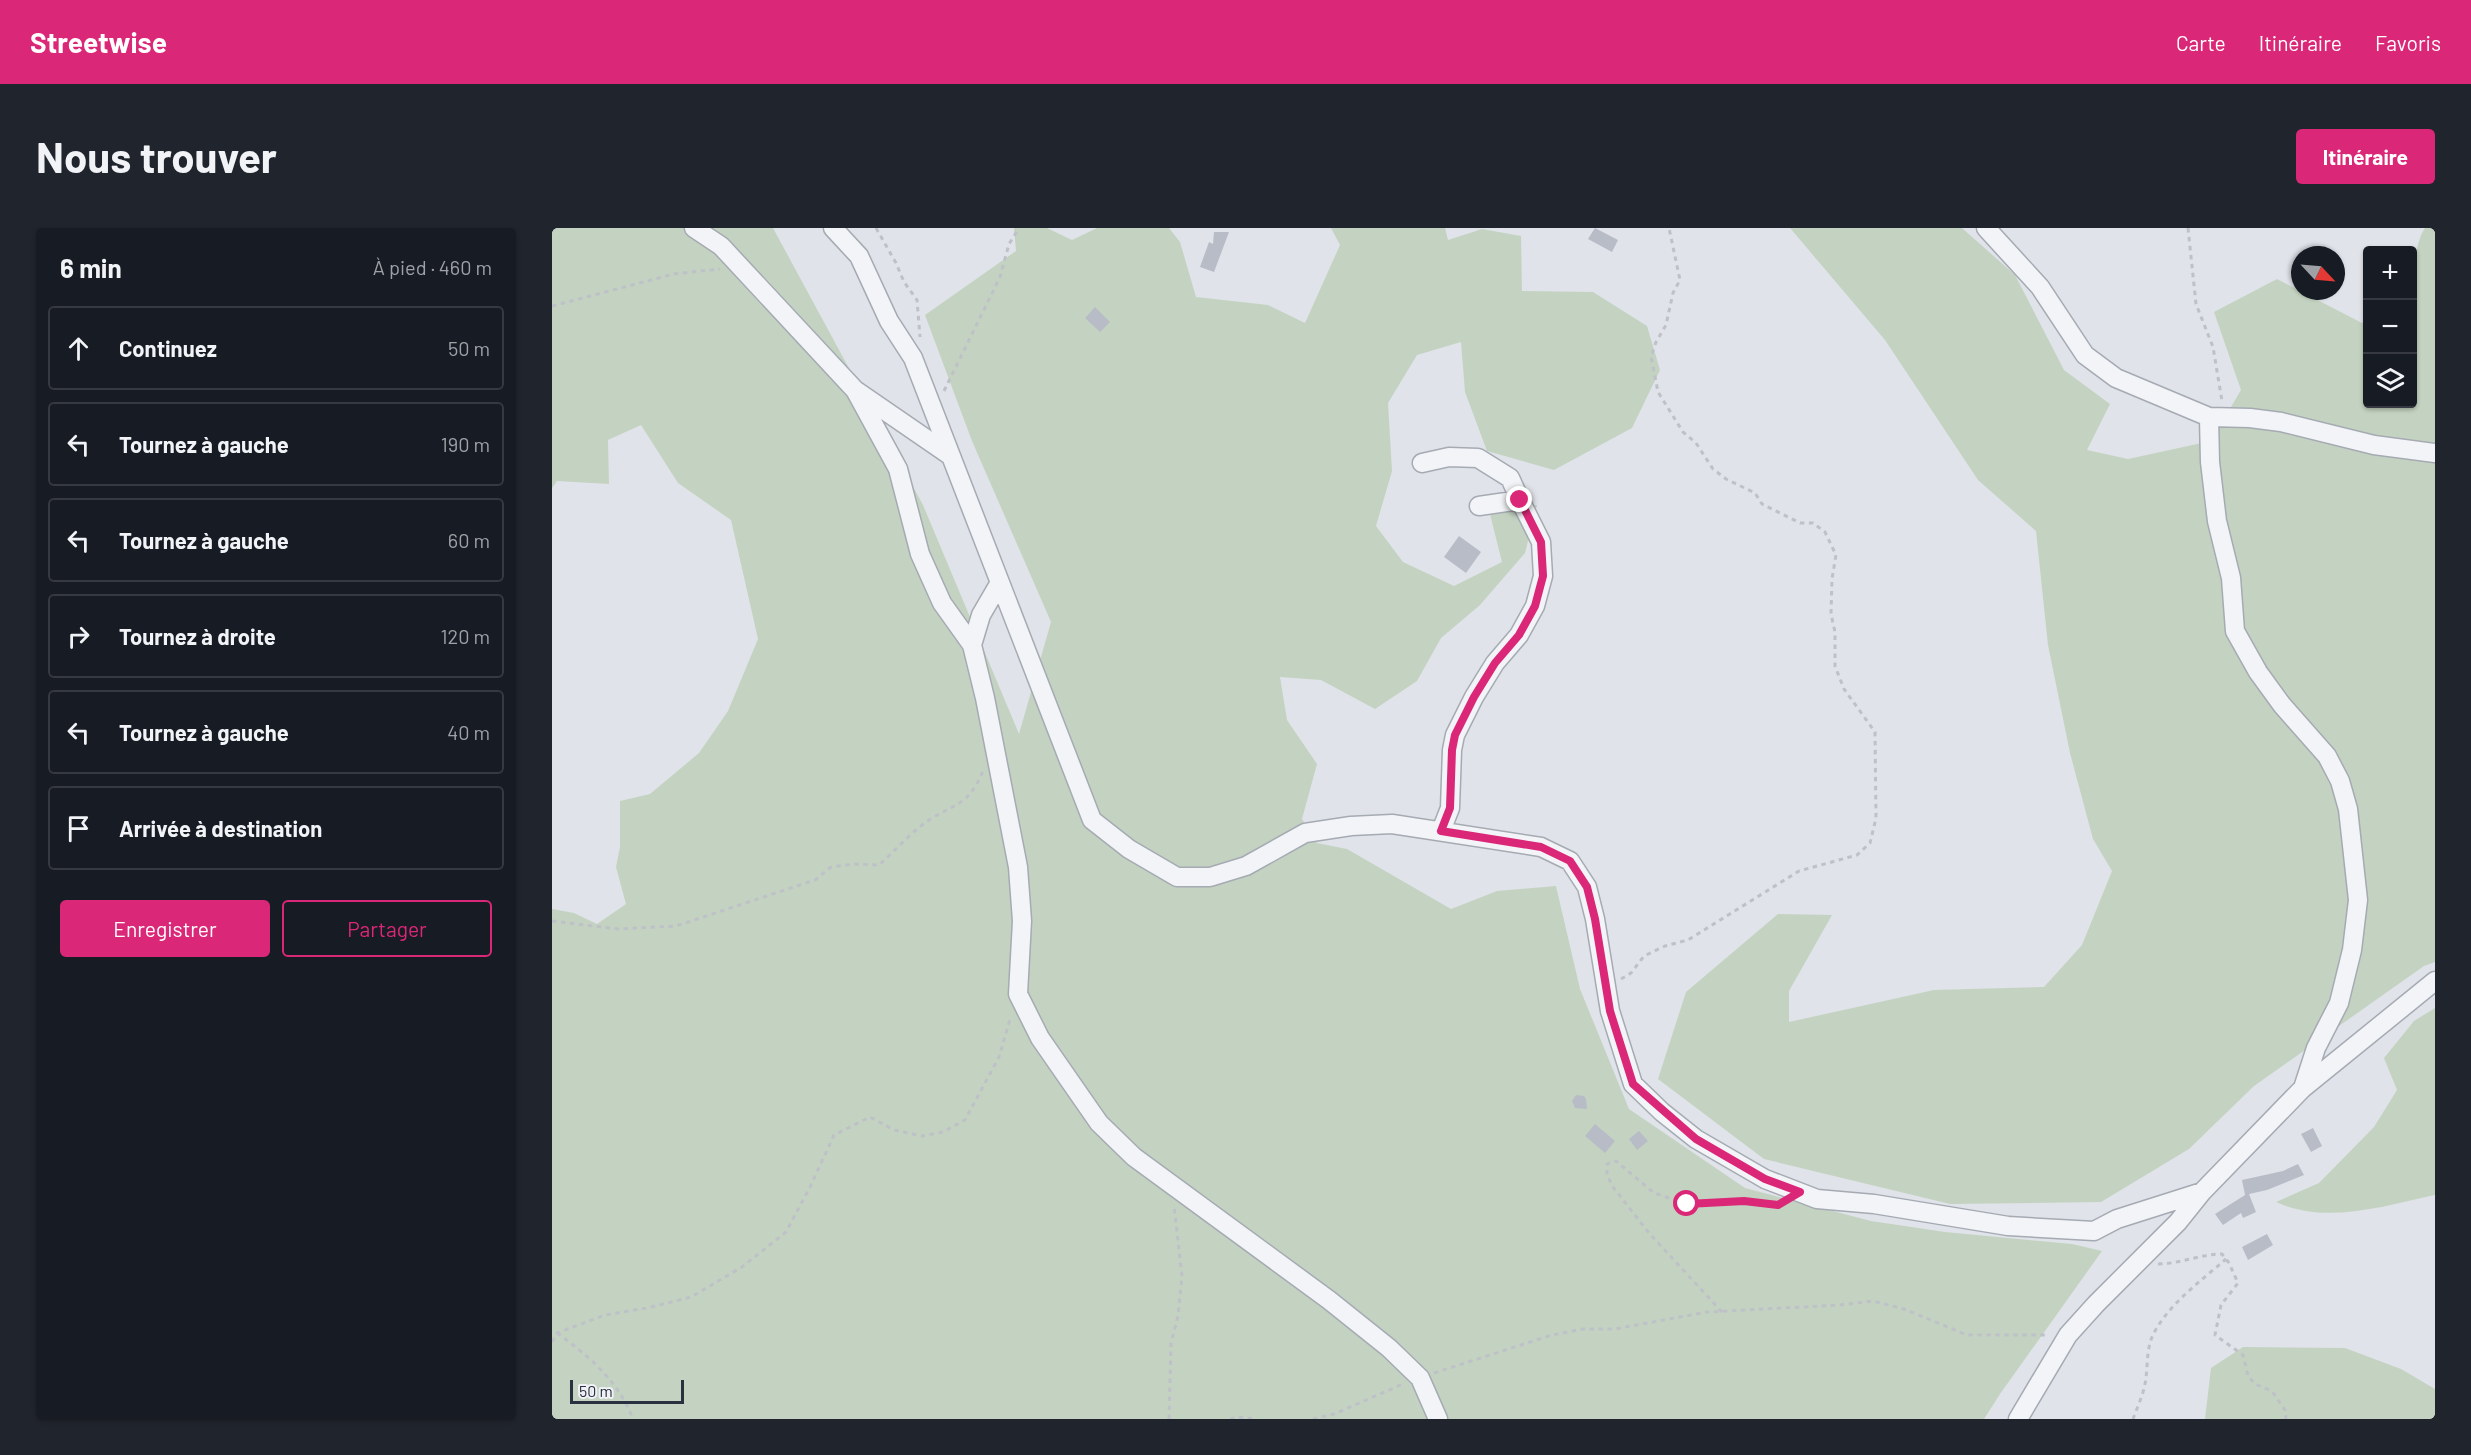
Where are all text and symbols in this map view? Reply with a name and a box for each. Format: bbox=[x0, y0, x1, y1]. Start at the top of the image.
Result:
text: Streetwise bbox=[30, 25, 167, 59]
text: Carte bbox=[2176, 30, 2226, 55]
text: Itinéraire bbox=[2259, 30, 2342, 55]
text: Favoris bbox=[2375, 30, 2441, 55]
button: Itinéraire bbox=[2296, 129, 2435, 184]
text: Nous trouver bbox=[36, 131, 277, 181]
north arrow bbox=[2291, 246, 2345, 300]
map controls bbox=[2363, 246, 2417, 408]
button: + bbox=[2363, 246, 2417, 300]
text: 6 min bbox=[60, 252, 122, 283]
text: À pied · 460 m bbox=[373, 255, 492, 279]
button: − bbox=[2363, 300, 2417, 354]
icon: ahead bbox=[62, 332, 95, 365]
text: Continuez bbox=[119, 335, 217, 361]
text: 50 m bbox=[448, 336, 490, 360]
button: layers bbox=[2363, 354, 2417, 408]
icon: left bbox=[62, 428, 95, 461]
text: Tournez à gauche bbox=[119, 431, 289, 457]
text: 190 m bbox=[441, 432, 490, 456]
route end bbox=[1506, 486, 1532, 512]
icon: left bbox=[62, 524, 95, 557]
text: Tournez à gauche bbox=[119, 527, 289, 553]
text: 60 m bbox=[448, 528, 490, 552]
icon: right bbox=[62, 620, 95, 653]
text: Tournez à droite bbox=[119, 623, 276, 649]
text: 120 m bbox=[440, 624, 490, 648]
icon: left bbox=[62, 716, 95, 749]
text: Tournez à gauche bbox=[119, 719, 289, 745]
text: 40 m bbox=[447, 720, 490, 744]
icon: arrive bbox=[62, 812, 95, 845]
text: Arrivée à destination bbox=[119, 815, 322, 841]
button: Enregistrer bbox=[60, 900, 270, 957]
button: Partager bbox=[282, 900, 492, 957]
route start bbox=[1673, 1190, 1699, 1216]
scale bar bbox=[570, 1377, 684, 1404]
text: 50 m bbox=[579, 1381, 613, 1400]

